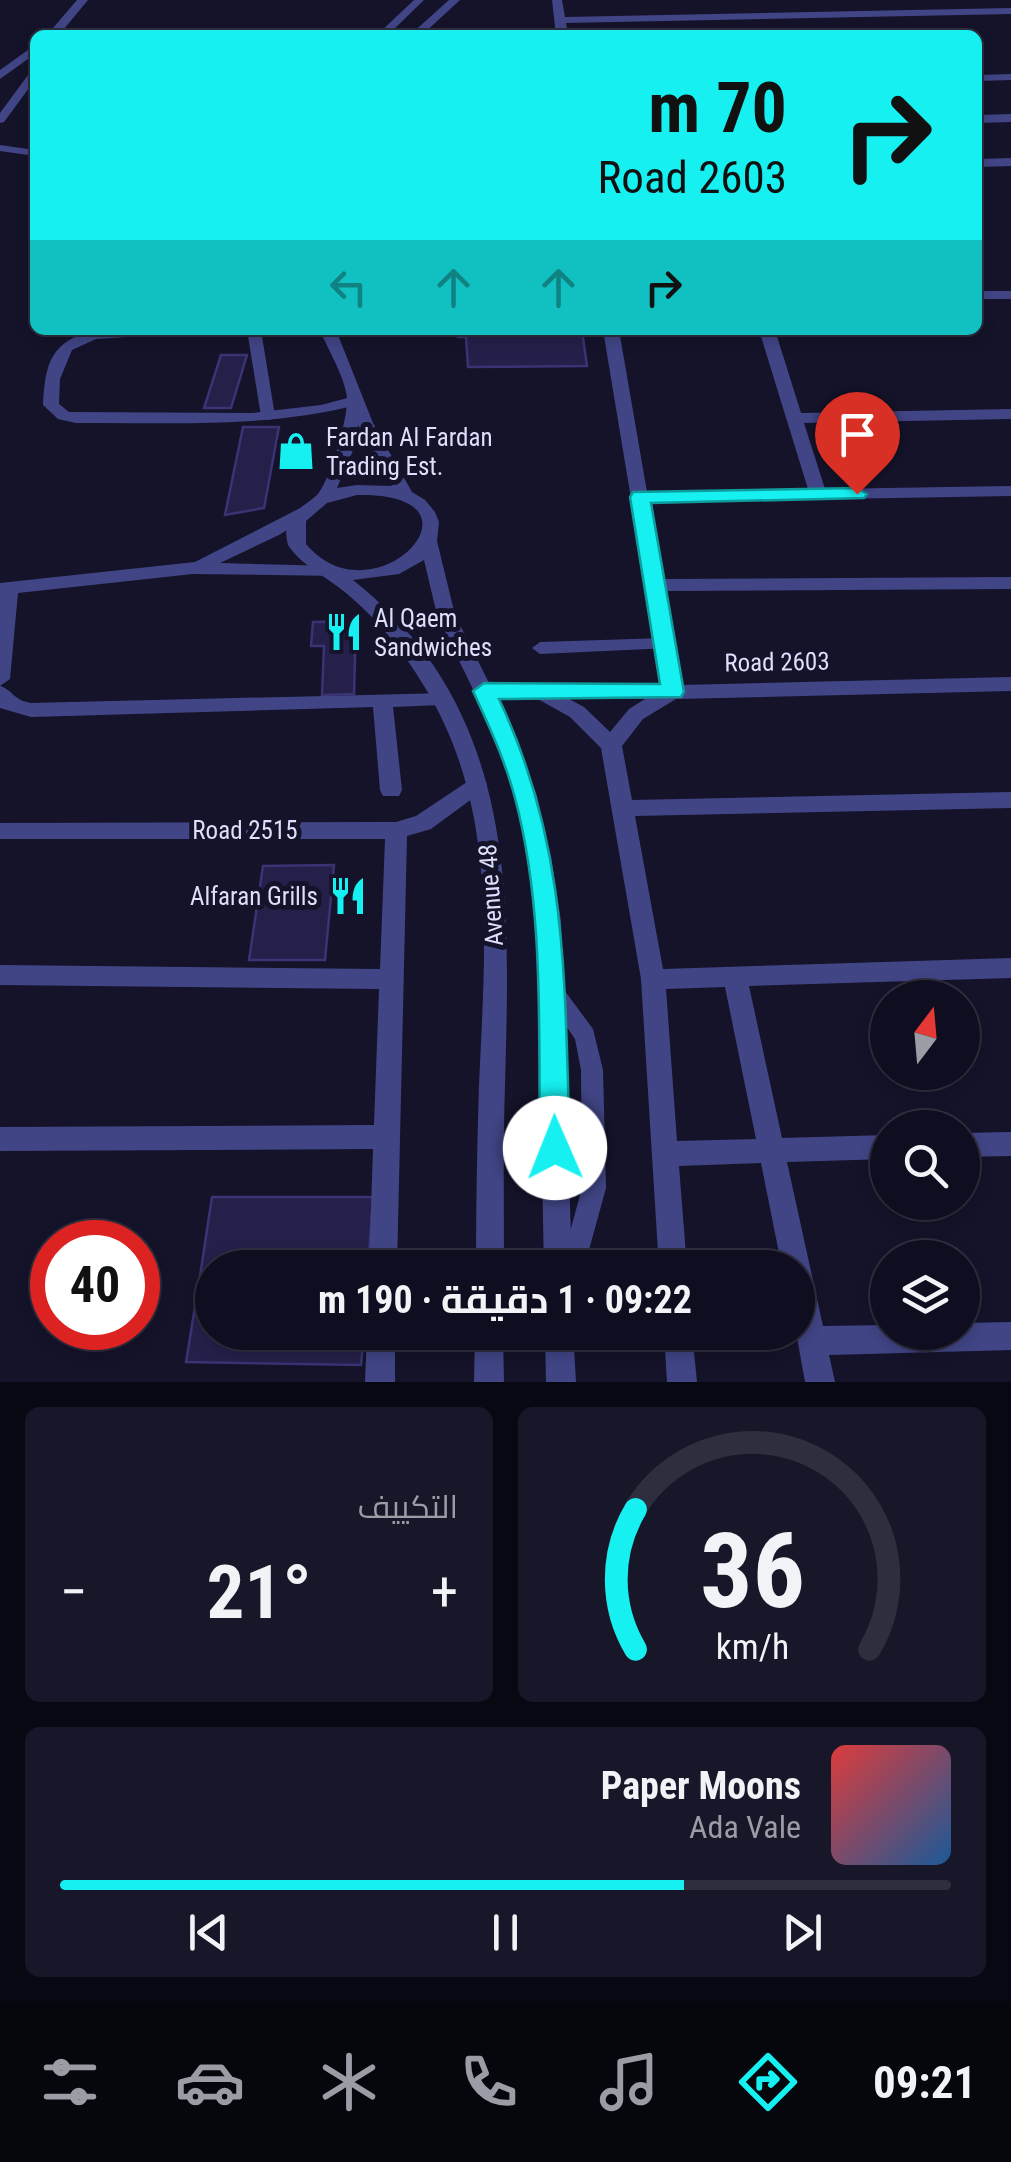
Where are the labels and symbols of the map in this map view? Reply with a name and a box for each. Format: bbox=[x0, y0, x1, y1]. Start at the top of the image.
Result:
pin bbox=[815, 392, 900, 495]
place label: Fardan Al Fardan Trading Est. bbox=[326, 423, 493, 481]
shop icon: Fardan Al Fardan Trading Est. bbox=[275, 430, 317, 472]
place label: Al Qaem Sandwiches bbox=[374, 604, 492, 662]
restaurant icon: Al Qaem Sandwiches bbox=[323, 611, 365, 653]
street label: Road 2603 bbox=[724, 647, 830, 677]
street label: Road 2515 bbox=[192, 816, 298, 845]
street label: Avenue 48 bbox=[473, 843, 509, 947]
restaurant icon: Alfaran Grills bbox=[327, 875, 369, 917]
place label: Alfaran Grills bbox=[190, 882, 318, 911]
north arrow bbox=[870, 980, 980, 1090]
position arrow bbox=[503, 1096, 607, 1200]
speed limit sign: 40 bbox=[30, 1220, 160, 1350]

